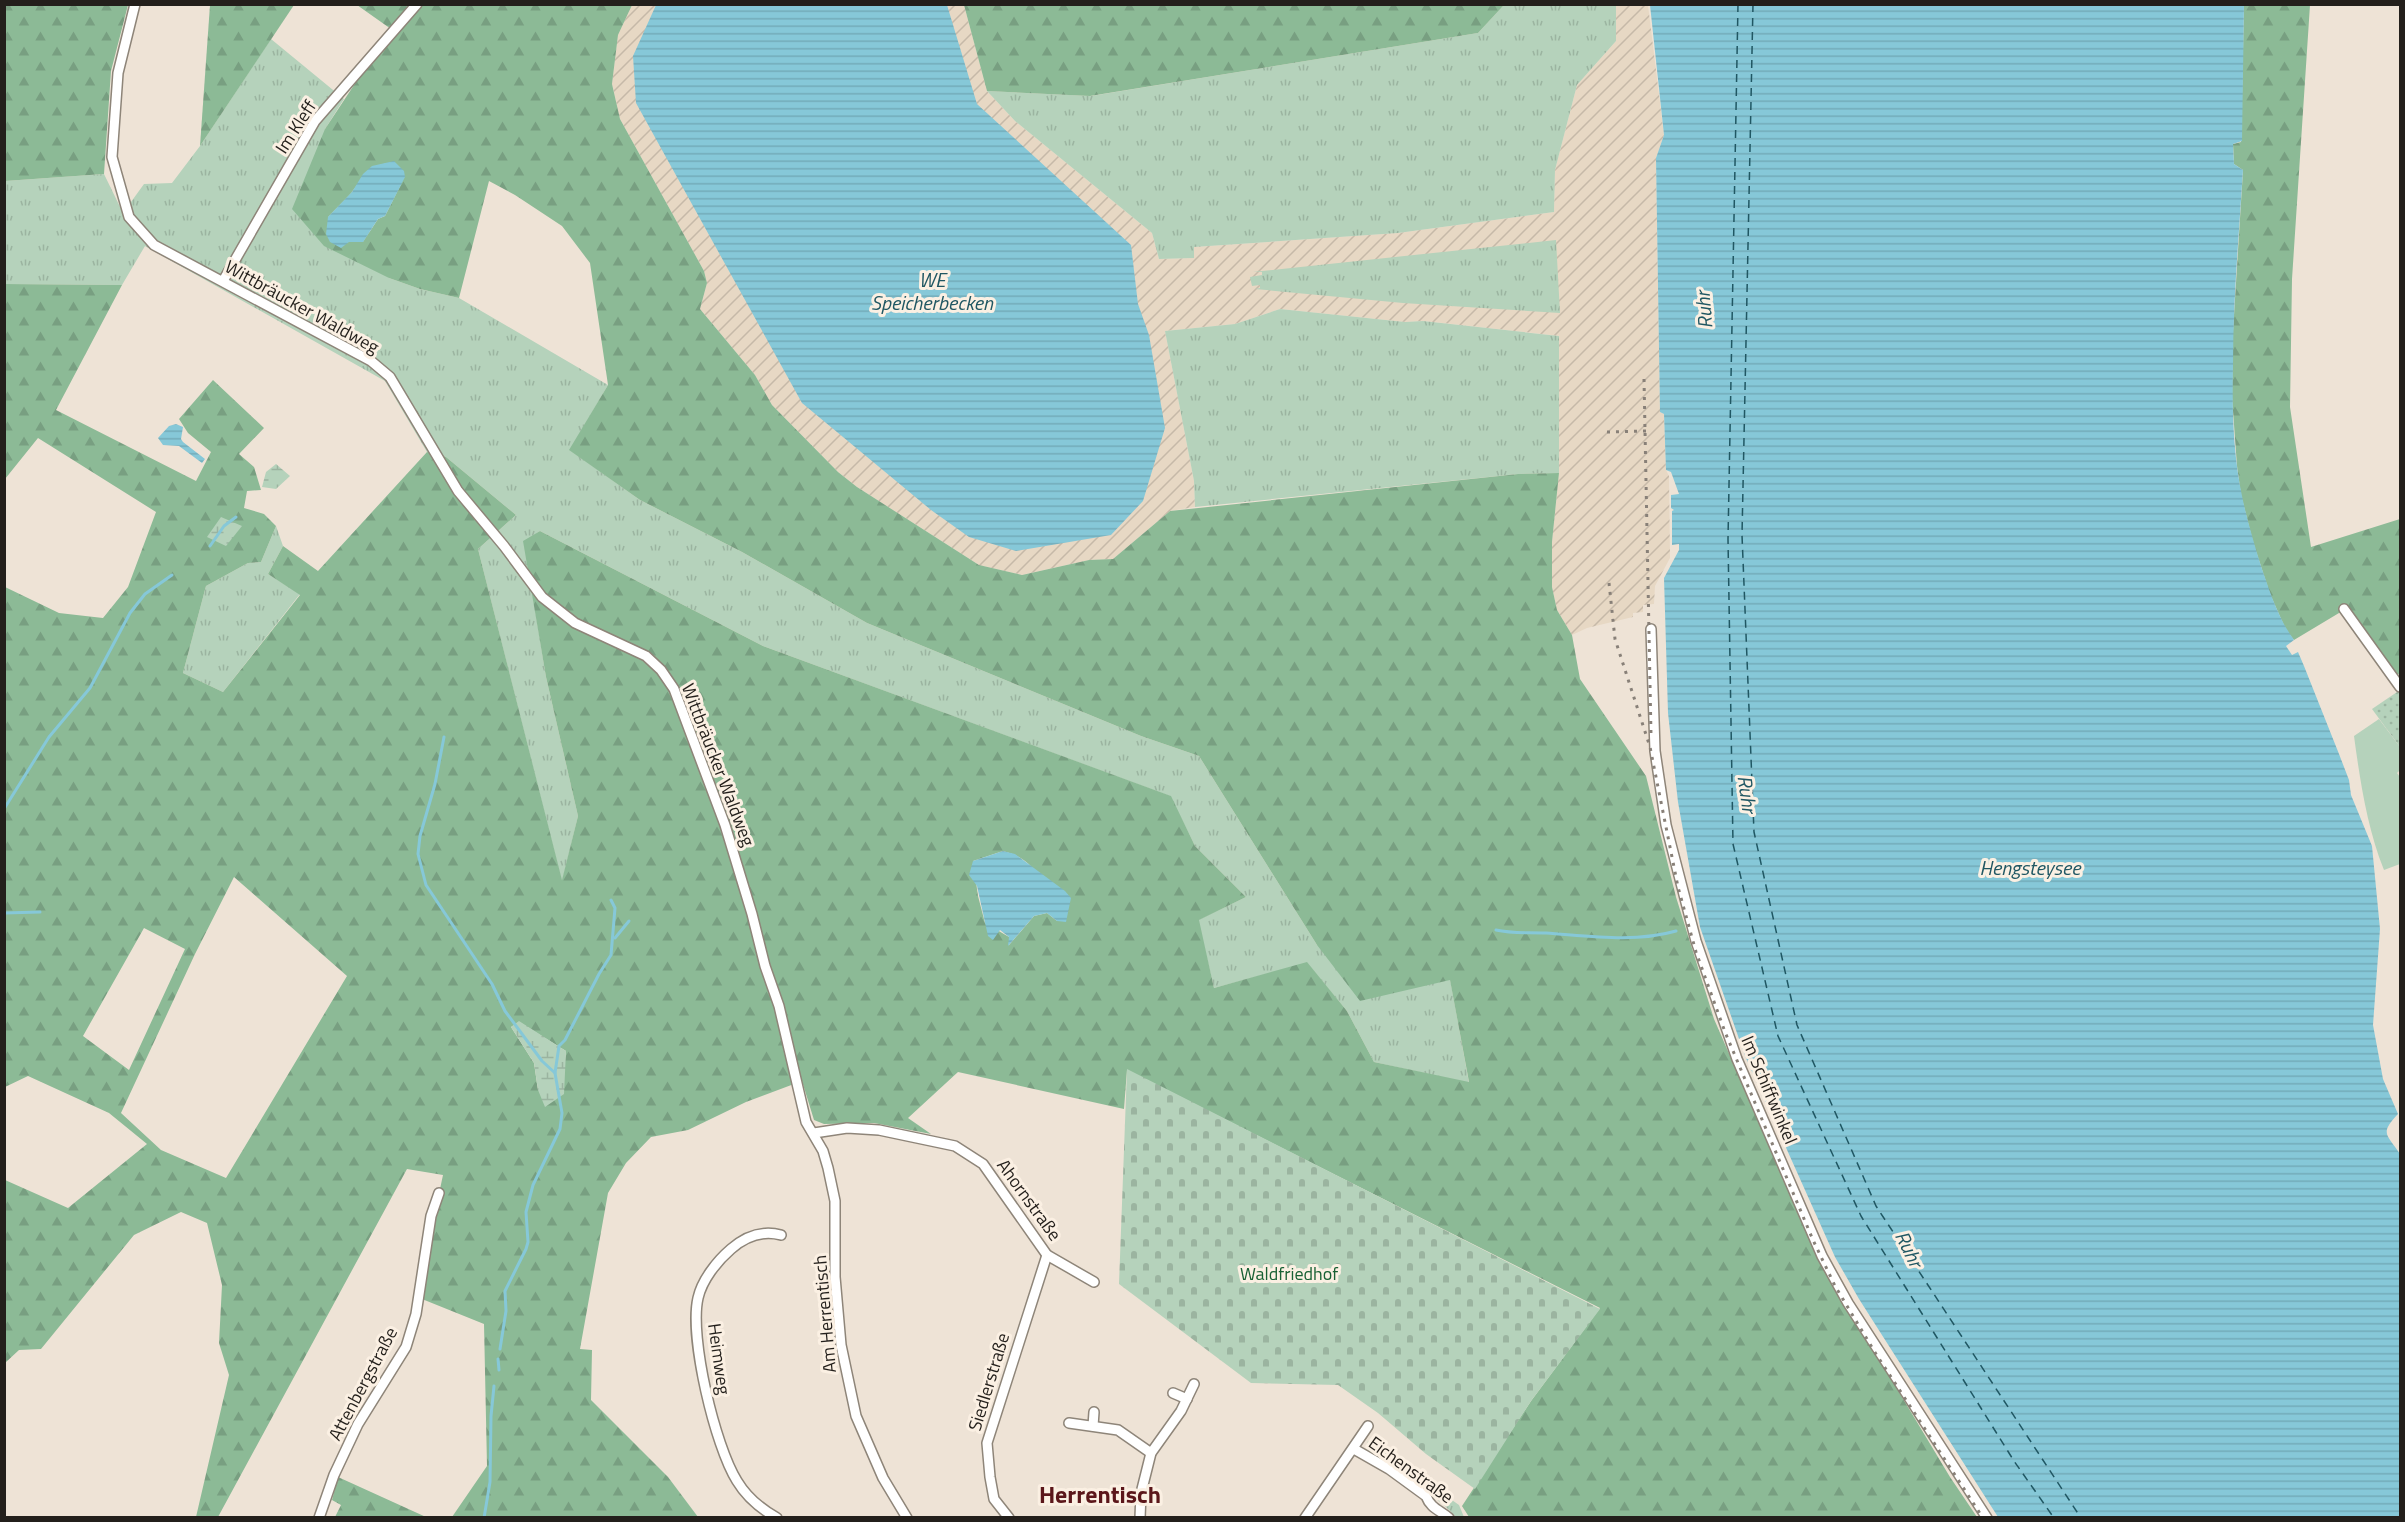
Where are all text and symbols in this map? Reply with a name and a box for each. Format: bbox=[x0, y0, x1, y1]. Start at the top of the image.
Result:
street label: Im Kleff bbox=[268, 95, 323, 159]
street label: Wittbräucker Waldweg bbox=[220, 253, 384, 360]
water label: WE Speicherbecken bbox=[871, 264, 994, 318]
water label: Ruhr bbox=[1686, 287, 1721, 330]
street label: Wittbräucker Waldweg bbox=[675, 679, 762, 850]
water label: Ruhr bbox=[1730, 773, 1766, 817]
water label: Hengsteysee bbox=[1980, 852, 2082, 883]
street label: Im Schiffwinkel bbox=[1734, 1031, 1804, 1148]
street label: Ahornstraße bbox=[991, 1153, 1068, 1246]
water label: Ruhr bbox=[1887, 1225, 1933, 1275]
street label: Am Herrentisch bbox=[806, 1254, 843, 1374]
park label: Waldfriedhof bbox=[1240, 1260, 1338, 1287]
street label: Heimweg bbox=[701, 1321, 738, 1396]
street label: Attenbergstraße bbox=[321, 1322, 404, 1445]
street label: Siedlerstraße bbox=[961, 1330, 1016, 1434]
street label: Eichenstraße bbox=[1363, 1429, 1459, 1510]
district label: Herrentisch bbox=[1039, 1476, 1161, 1512]

